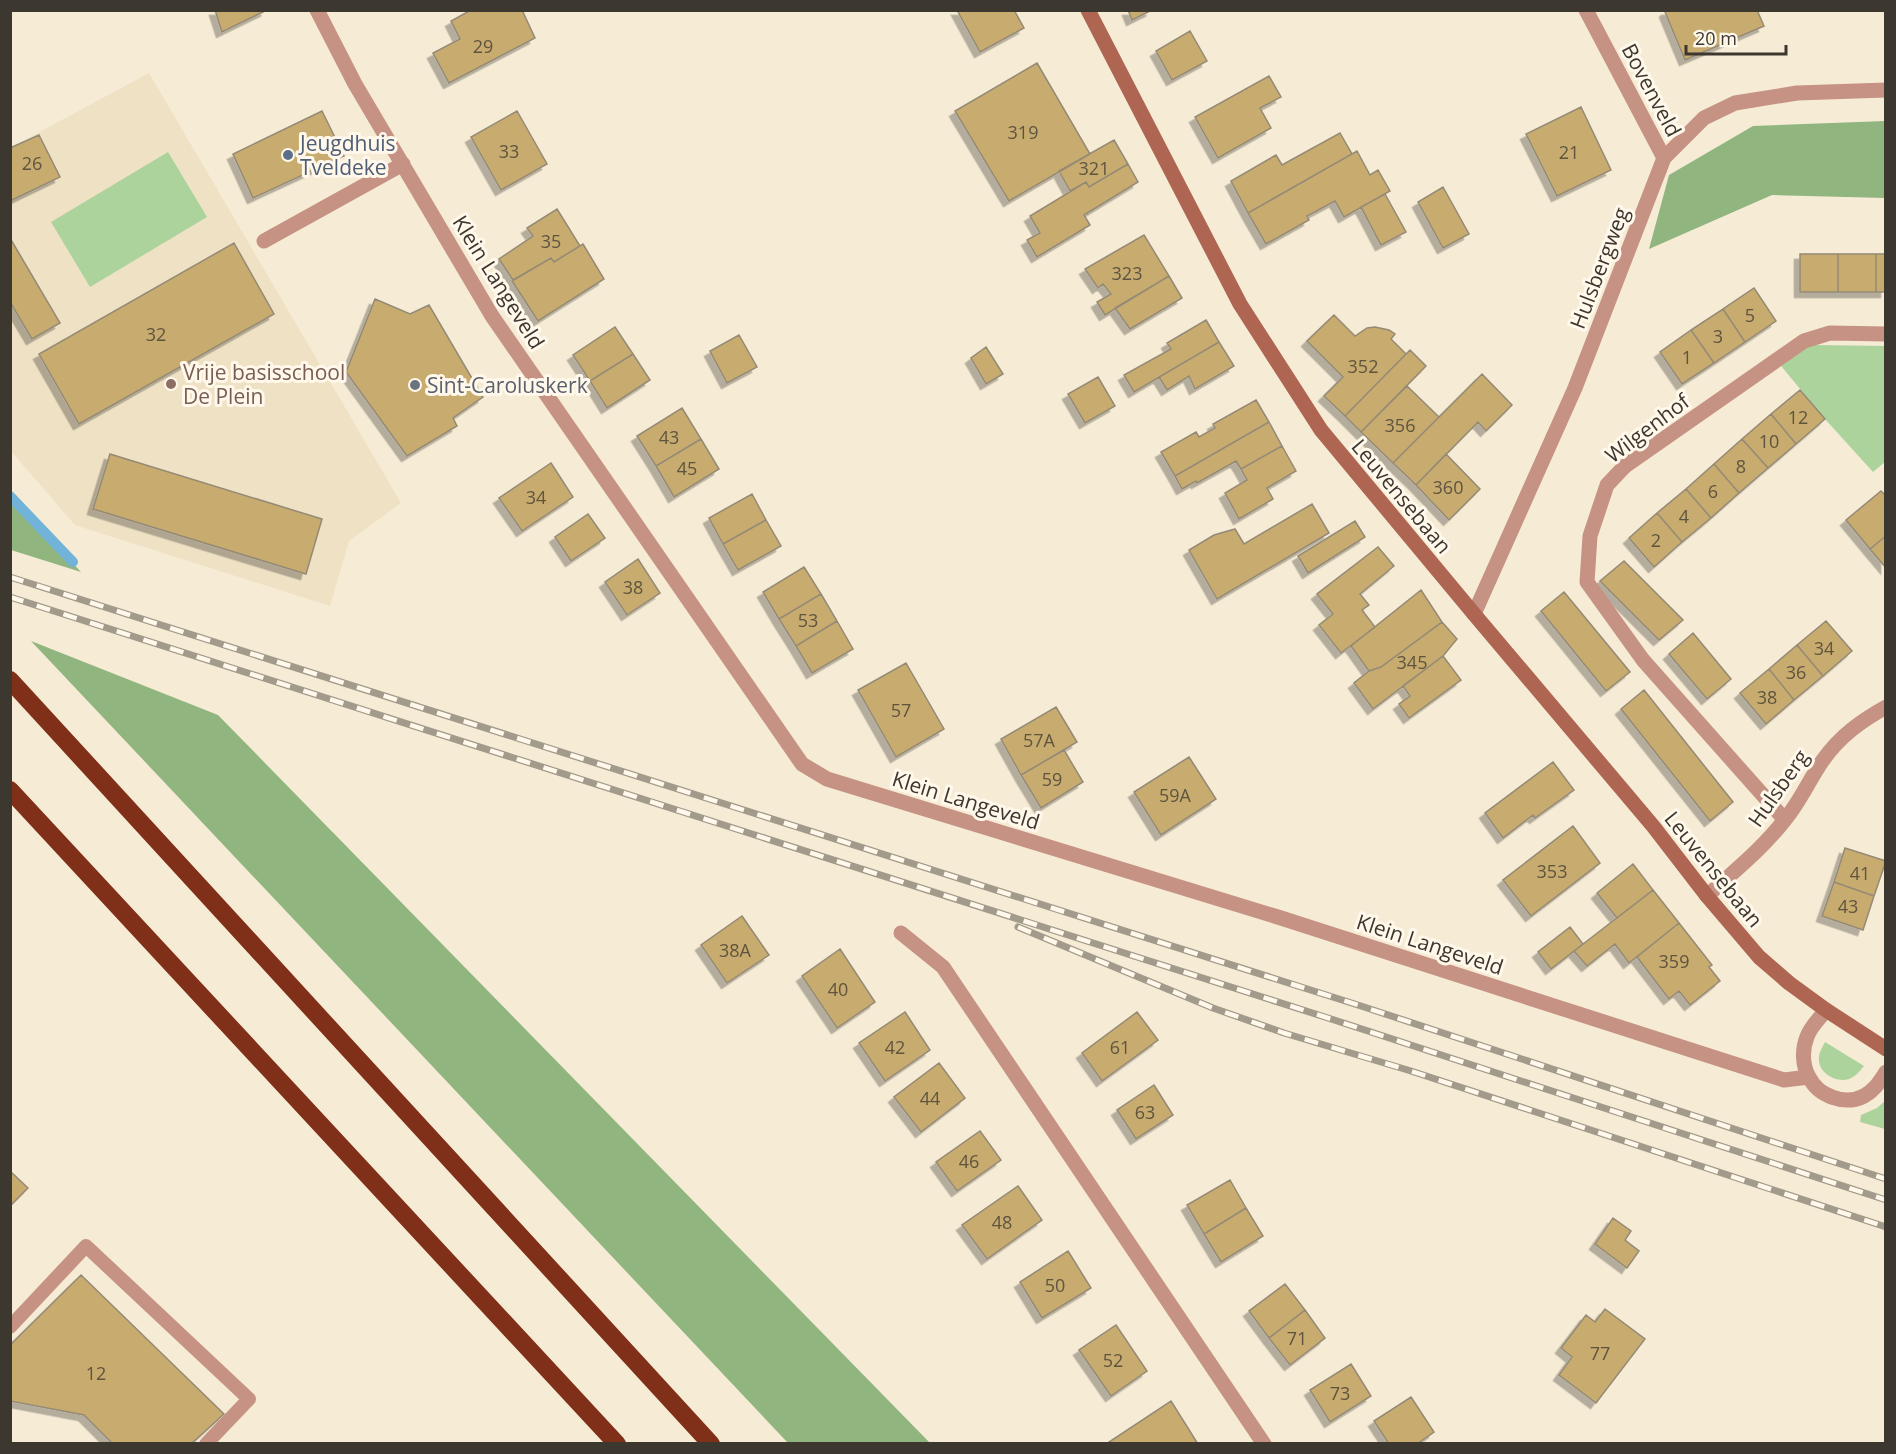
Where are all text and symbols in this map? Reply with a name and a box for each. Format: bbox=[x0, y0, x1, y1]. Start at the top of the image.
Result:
scale bar bbox=[1686, 18, 1786, 56]
text: 20 m bbox=[1695, 26, 1737, 50]
house number: 29 bbox=[473, 34, 493, 58]
street label: Bovenveld bbox=[1616, 38, 1688, 142]
house number: 319 bbox=[1008, 120, 1038, 144]
place label: Jeugdhuis Tveldeke bbox=[298, 129, 396, 181]
house number: 33 bbox=[499, 139, 519, 163]
house number: 21 bbox=[1559, 140, 1579, 164]
marker: Jeugdhuis Tveldeke bbox=[281, 148, 295, 162]
house number: 26 bbox=[22, 151, 42, 175]
house number: 321 bbox=[1079, 156, 1109, 180]
street label: Hulsbergweg bbox=[1563, 203, 1635, 333]
street label: Klein Langeveld bbox=[447, 210, 551, 354]
house number: 35 bbox=[541, 229, 561, 253]
house number: 323 bbox=[1112, 261, 1142, 285]
house number: 5 bbox=[1745, 303, 1755, 327]
house number: 32 bbox=[146, 322, 166, 346]
house number: 3 bbox=[1713, 324, 1723, 348]
house number: 1 bbox=[1682, 345, 1692, 369]
house number: 352 bbox=[1348, 354, 1378, 378]
place label: Vrije basisschool De Plein bbox=[183, 358, 345, 410]
place label: Sint-Caroluskerk bbox=[427, 371, 588, 399]
marker: Vrije basisschool De Plein bbox=[164, 377, 178, 391]
marker: Sint-Caroluskerk bbox=[408, 378, 422, 392]
street label: Wilgenhof bbox=[1599, 386, 1696, 469]
house number: 12 bbox=[1788, 405, 1808, 429]
house number: 356 bbox=[1385, 413, 1415, 437]
house number: 43 bbox=[659, 425, 679, 449]
house number: 10 bbox=[1759, 429, 1779, 453]
street label: Leuvensebaan bbox=[1346, 433, 1458, 559]
house number: 8 bbox=[1736, 454, 1746, 478]
house number: 45 bbox=[677, 456, 697, 480]
house number: 360 bbox=[1433, 475, 1463, 499]
house number: 6 bbox=[1708, 479, 1718, 503]
house number: 34 bbox=[526, 485, 546, 509]
house number: 4 bbox=[1679, 504, 1689, 528]
house number: 2 bbox=[1651, 528, 1661, 552]
house number: 38 bbox=[623, 575, 643, 599]
house number: 53 bbox=[798, 608, 818, 632]
house number: 34 bbox=[1814, 636, 1834, 660]
house number: 345 bbox=[1397, 650, 1427, 674]
house number: 36 bbox=[1786, 660, 1806, 684]
house number: 38 bbox=[1757, 685, 1777, 709]
house number: 57 bbox=[891, 698, 911, 722]
house number: 57A bbox=[1023, 728, 1056, 752]
street label: Hulsberg bbox=[1741, 744, 1815, 832]
street label: Klein Langeveld bbox=[889, 764, 1043, 836]
house number: 59 bbox=[1042, 767, 1062, 791]
house number: 59A bbox=[1159, 783, 1192, 807]
street label: Leuvensebaan bbox=[1659, 805, 1769, 933]
house number: 353 bbox=[1537, 859, 1567, 883]
house number: 41 bbox=[1850, 861, 1870, 885]
house number: 43 bbox=[1838, 894, 1858, 918]
street label: Klein Langeveld bbox=[1353, 907, 1507, 981]
house number: 38A bbox=[719, 938, 752, 962]
house number: 359 bbox=[1659, 949, 1689, 973]
house number: 40 bbox=[828, 977, 848, 1001]
house number: 42 bbox=[885, 1035, 905, 1059]
house number: 61 bbox=[1110, 1035, 1130, 1059]
house number: 44 bbox=[920, 1086, 940, 1110]
house number: 63 bbox=[1135, 1100, 1155, 1124]
house number: 46 bbox=[959, 1149, 979, 1173]
house number: 48 bbox=[992, 1210, 1012, 1234]
house number: 50 bbox=[1045, 1273, 1065, 1297]
house number: 71 bbox=[1287, 1326, 1307, 1350]
house number: 77 bbox=[1590, 1341, 1610, 1365]
house number: 52 bbox=[1103, 1348, 1123, 1372]
house number: 12 bbox=[86, 1361, 106, 1385]
house number: 73 bbox=[1330, 1381, 1350, 1405]

